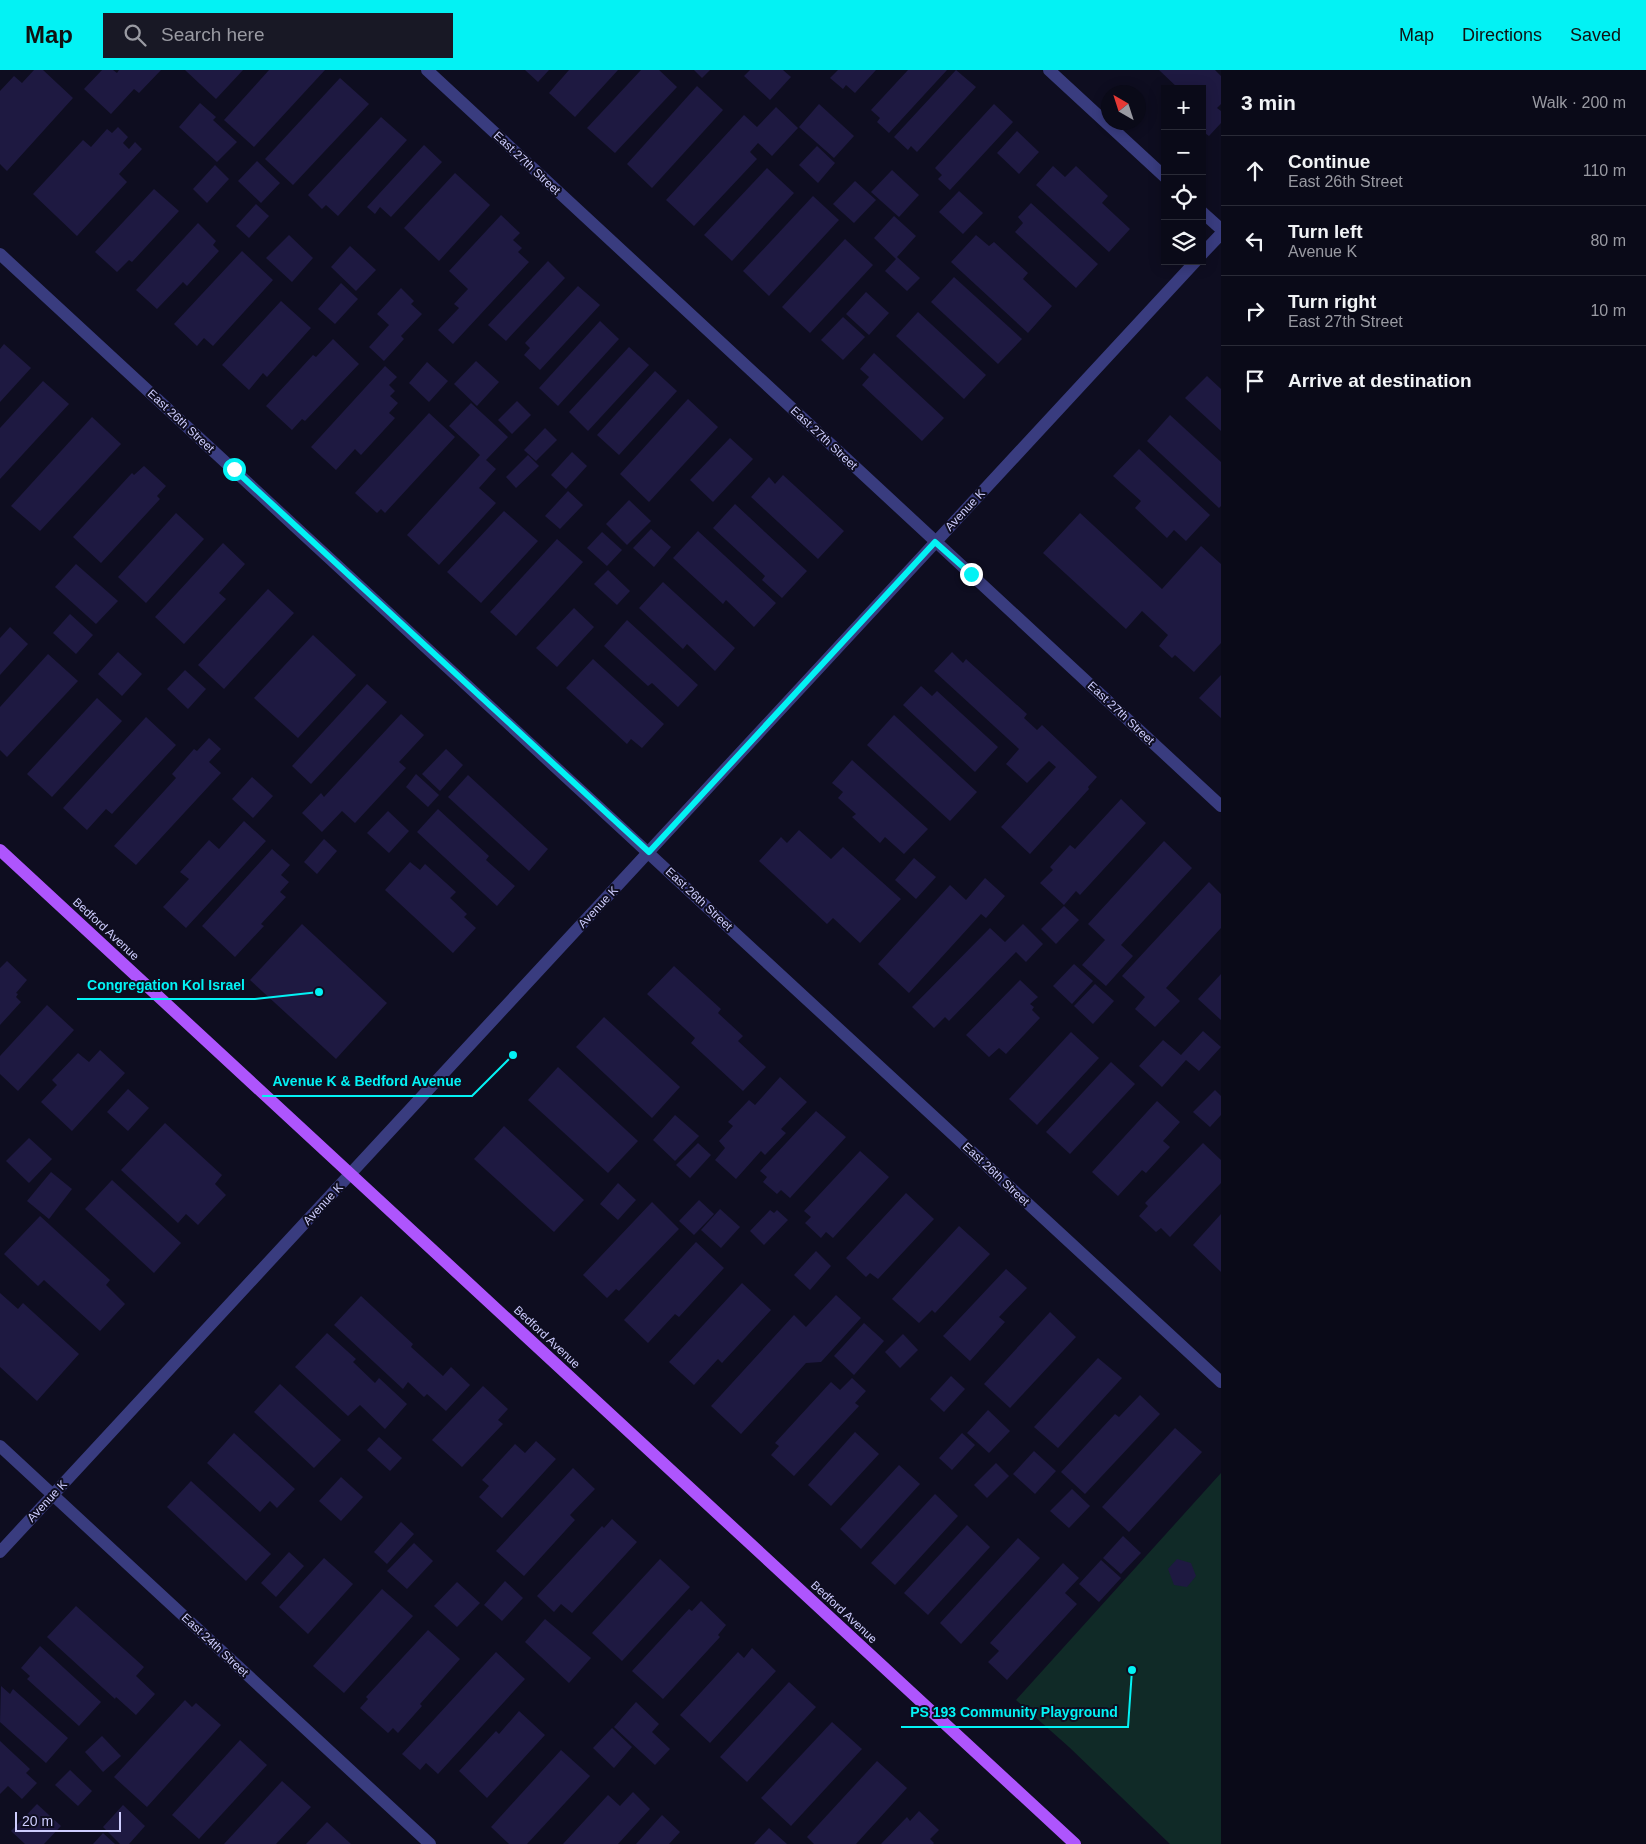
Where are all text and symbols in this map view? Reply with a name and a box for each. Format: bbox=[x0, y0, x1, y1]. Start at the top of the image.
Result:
search box bbox=[103, 13, 453, 58]
text: Map bbox=[25, 21, 73, 48]
icon: search bbox=[121, 21, 149, 49]
text: Search here bbox=[161, 24, 265, 45]
text: Map bbox=[1399, 25, 1434, 45]
text: Directions bbox=[1462, 25, 1542, 45]
text: Saved bbox=[1570, 25, 1621, 45]
north arrow bbox=[1101, 85, 1146, 130]
map controls bbox=[1161, 85, 1206, 265]
button: + bbox=[1161, 85, 1206, 130]
text: 3 min bbox=[1241, 91, 1296, 114]
text: Walk · 200 m bbox=[1532, 94, 1626, 111]
street label: East 27th Street bbox=[491, 129, 564, 198]
button: − bbox=[1161, 130, 1206, 175]
text: Continue bbox=[1288, 151, 1370, 172]
icon: ahead bbox=[1241, 157, 1269, 185]
text: 110 m bbox=[1583, 162, 1626, 179]
text: East 26th Street bbox=[1288, 173, 1403, 190]
button: locate bbox=[1161, 175, 1206, 220]
button: layers bbox=[1161, 220, 1206, 265]
text: Turn left bbox=[1288, 221, 1363, 242]
icon: left bbox=[1241, 227, 1269, 255]
text: 80 m bbox=[1590, 232, 1626, 249]
text: Avenue K bbox=[1288, 243, 1357, 260]
text: Turn right bbox=[1288, 291, 1376, 312]
icon: right bbox=[1241, 297, 1269, 325]
text: 10 m bbox=[1590, 302, 1626, 319]
text: East 27th Street bbox=[1288, 313, 1403, 330]
icon: arrive bbox=[1241, 367, 1269, 395]
text: Arrive at destination bbox=[1288, 370, 1472, 391]
street label: East 26th Street bbox=[145, 387, 218, 456]
street label: East 27th Street bbox=[788, 404, 861, 473]
route start bbox=[223, 458, 246, 481]
street label: Avenue K bbox=[942, 486, 988, 534]
route end bbox=[960, 563, 983, 586]
street label: East 27th Street bbox=[1085, 679, 1158, 748]
street label: East 26th Street bbox=[663, 865, 736, 934]
street label: Avenue K bbox=[575, 883, 621, 931]
street label: Bedford Avenue bbox=[70, 895, 142, 963]
callout: Congregation Kol Israel bbox=[77, 970, 255, 999]
text: Congregation Kol Israel bbox=[87, 977, 245, 993]
callout: Avenue K & Bedford Avenue bbox=[262, 1067, 472, 1096]
text: Avenue K & Bedford Avenue bbox=[272, 1073, 462, 1089]
street label: East 26th Street bbox=[960, 1140, 1033, 1209]
street label: Avenue K bbox=[300, 1180, 346, 1228]
street label: Bedford Avenue bbox=[511, 1303, 583, 1371]
street label: Avenue K bbox=[24, 1477, 70, 1525]
street label: Bedford Avenue bbox=[808, 1578, 880, 1646]
street label: East 24th Street bbox=[179, 1611, 252, 1680]
callout: PS 193 Community Playground bbox=[901, 1698, 1128, 1727]
text: PS 193 Community Playground bbox=[910, 1704, 1118, 1720]
scale bar bbox=[15, 1809, 121, 1832]
text: 20 m bbox=[22, 1813, 53, 1829]

